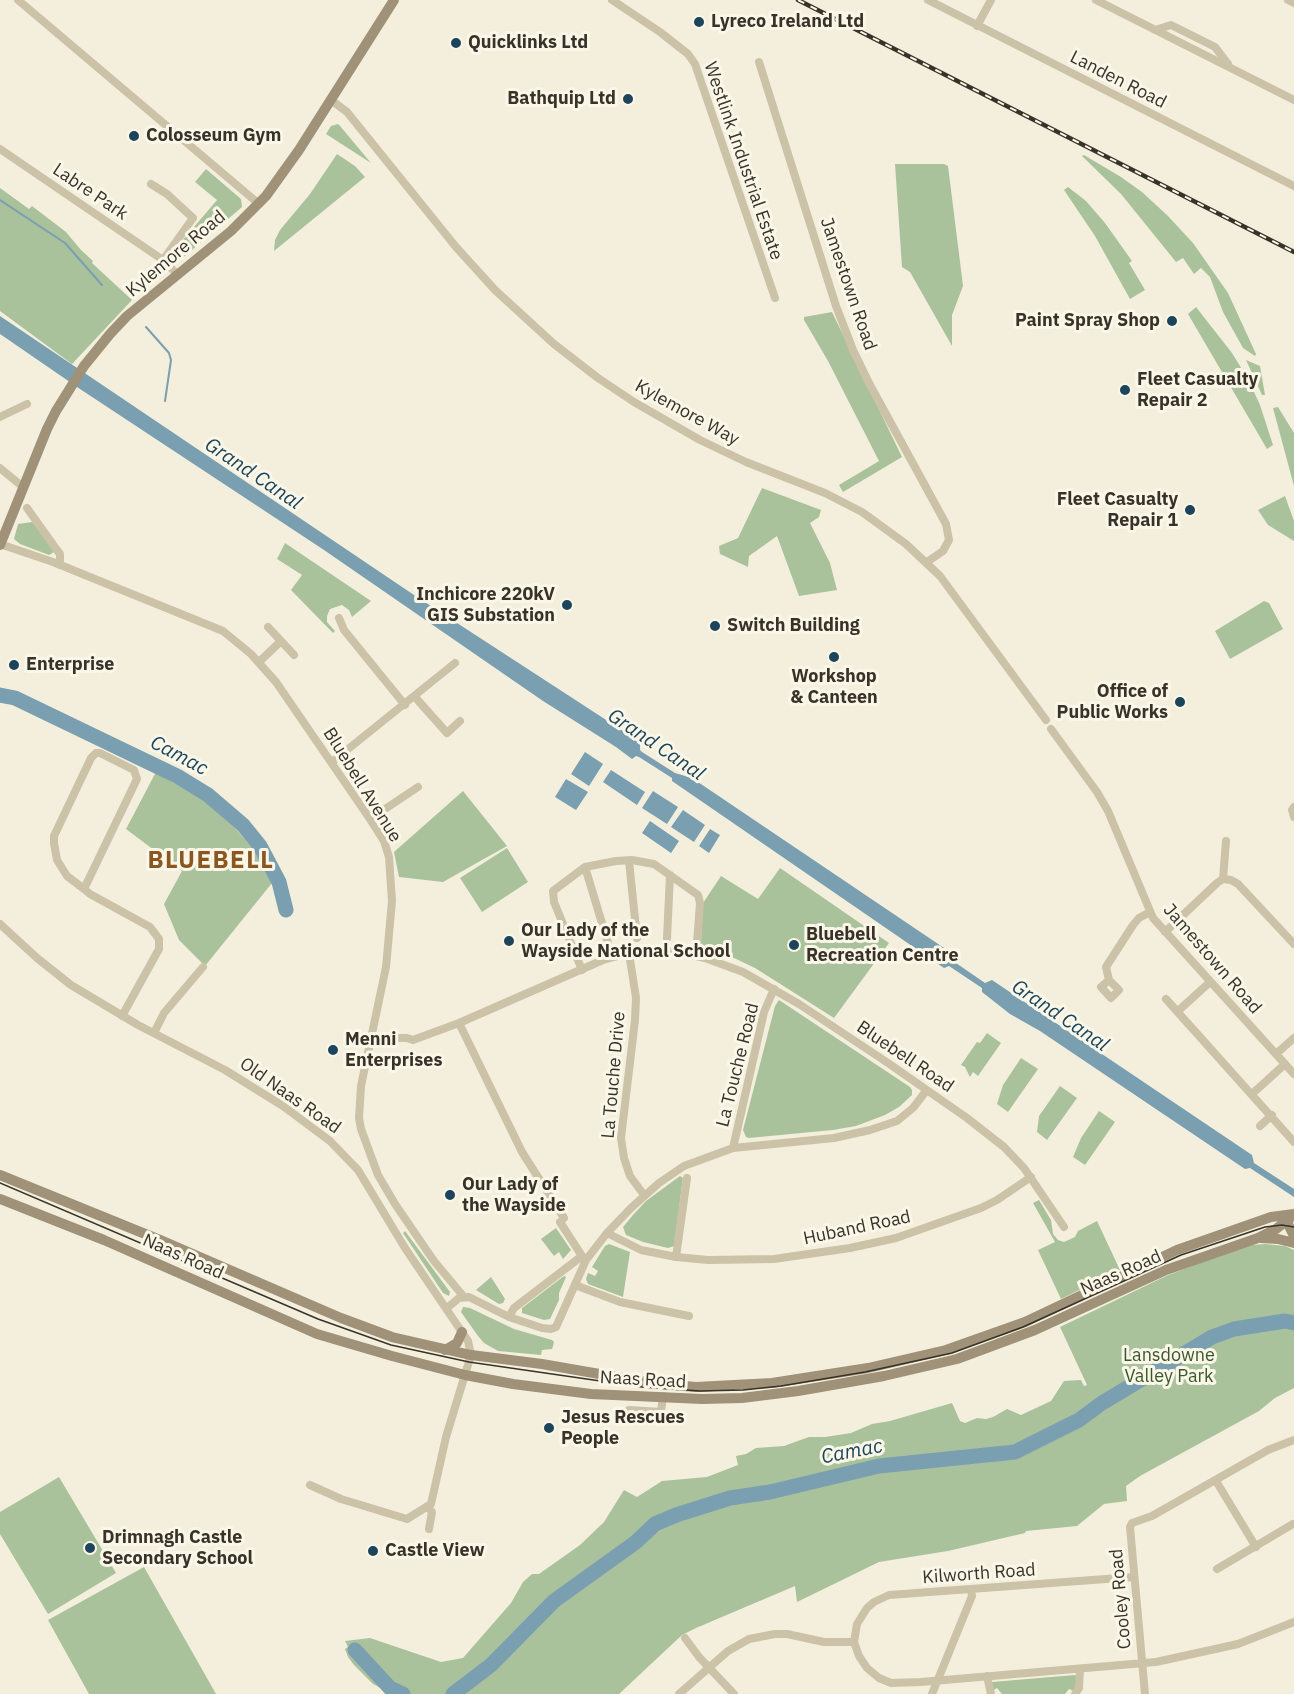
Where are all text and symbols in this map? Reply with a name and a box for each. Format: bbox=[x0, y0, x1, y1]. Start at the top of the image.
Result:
place label: Lyreco Ireland Ltd bbox=[711, 11, 864, 33]
marker: Lyreco Ireland Ltd bbox=[692, 15, 706, 29]
place label: Quicklinks Ltd bbox=[468, 32, 588, 54]
marker: Quicklinks Ltd bbox=[449, 36, 463, 50]
street label: Landen Road bbox=[1066, 47, 1170, 113]
street label: Westlink Industrial Estate bbox=[699, 59, 787, 263]
place label: Bathquip Ltd bbox=[507, 88, 616, 110]
marker: Bathquip Ltd bbox=[621, 92, 635, 106]
place label: Colosseum Gym bbox=[146, 125, 281, 147]
marker: Colosseum Gym bbox=[127, 129, 141, 143]
street label: Labre Park bbox=[48, 159, 132, 225]
street label: Kylemore Road bbox=[122, 206, 230, 302]
street label: Jamestown Road bbox=[815, 215, 881, 353]
place label: Paint Spray Shop bbox=[1015, 310, 1160, 332]
marker: Paint Spray Shop bbox=[1165, 314, 1179, 328]
place label: Fleet Casualty Repair 2 bbox=[1137, 369, 1258, 412]
street label: Kylemore Way bbox=[631, 375, 743, 451]
marker: Fleet Casualty Repair 2 bbox=[1118, 383, 1132, 397]
water label: Grand Canal bbox=[200, 433, 306, 515]
place label: Fleet Casualty Repair 1 bbox=[1057, 489, 1178, 532]
marker: Fleet Casualty Repair 1 bbox=[1183, 503, 1197, 517]
place label: Inchicore 220kV GIS Substation bbox=[416, 584, 555, 626]
marker: Inchicore 220kV GIS Substation bbox=[560, 598, 574, 612]
place label: Switch Building bbox=[727, 615, 860, 637]
marker: Switch Building bbox=[708, 619, 722, 633]
marker: Workshop & Canteen bbox=[827, 650, 841, 664]
place label: Enterprise bbox=[26, 654, 114, 676]
marker: Enterprise bbox=[7, 658, 21, 672]
place label: Workshop & Canteen bbox=[790, 666, 878, 708]
place label: Office of Public Works bbox=[1057, 681, 1168, 724]
marker: Office of Public Works bbox=[1173, 695, 1187, 709]
water label: Grand Canal bbox=[603, 704, 709, 786]
street label: Bluebell Avenue bbox=[318, 724, 406, 846]
water label: Camac bbox=[146, 731, 212, 781]
district label: BLUEBELL bbox=[147, 847, 275, 875]
street label: Jamestown Road bbox=[1158, 899, 1266, 1019]
place label: Our Lady of the Wayside National School bbox=[521, 920, 730, 962]
place label: Bluebell Recreation Centre bbox=[806, 924, 959, 966]
marker: Our Lady of the Wayside National School bbox=[502, 934, 516, 948]
marker: Bluebell Recreation Centre bbox=[787, 938, 801, 952]
water label: Grand Canal bbox=[1007, 975, 1113, 1057]
street label: La Touche Road bbox=[712, 1001, 764, 1129]
street label: La Touche Drive bbox=[598, 1011, 630, 1139]
street label: Bluebell Road bbox=[852, 1017, 958, 1097]
place label: Menni Enterprises bbox=[345, 1029, 442, 1072]
marker: Menni Enterprises bbox=[326, 1043, 340, 1057]
street label: Old Naas Road bbox=[235, 1053, 345, 1139]
place label: Our Lady of the Wayside bbox=[462, 1174, 566, 1216]
marker: Our Lady of the Wayside bbox=[443, 1188, 457, 1202]
street label: Huband Road bbox=[801, 1206, 913, 1250]
street label: Naas Road bbox=[139, 1230, 227, 1284]
street label: Naas Road bbox=[1077, 1246, 1165, 1300]
park label: Lansdowne Valley Park bbox=[1123, 1345, 1215, 1388]
street label: Naas Road bbox=[599, 1367, 687, 1393]
place label: Jesus Rescues People bbox=[561, 1407, 685, 1450]
marker: Jesus Rescues People bbox=[542, 1421, 556, 1435]
water label: Camac bbox=[819, 1434, 885, 1470]
place label: Drimnagh Castle Secondary School bbox=[102, 1527, 253, 1570]
place label: Castle View bbox=[385, 1540, 485, 1562]
marker: Drimnagh Castle Secondary School bbox=[83, 1541, 97, 1555]
marker: Castle View bbox=[366, 1544, 380, 1558]
street label: Cooley Road bbox=[1106, 1548, 1136, 1650]
street label: Kilworth Road bbox=[922, 1559, 1036, 1589]

